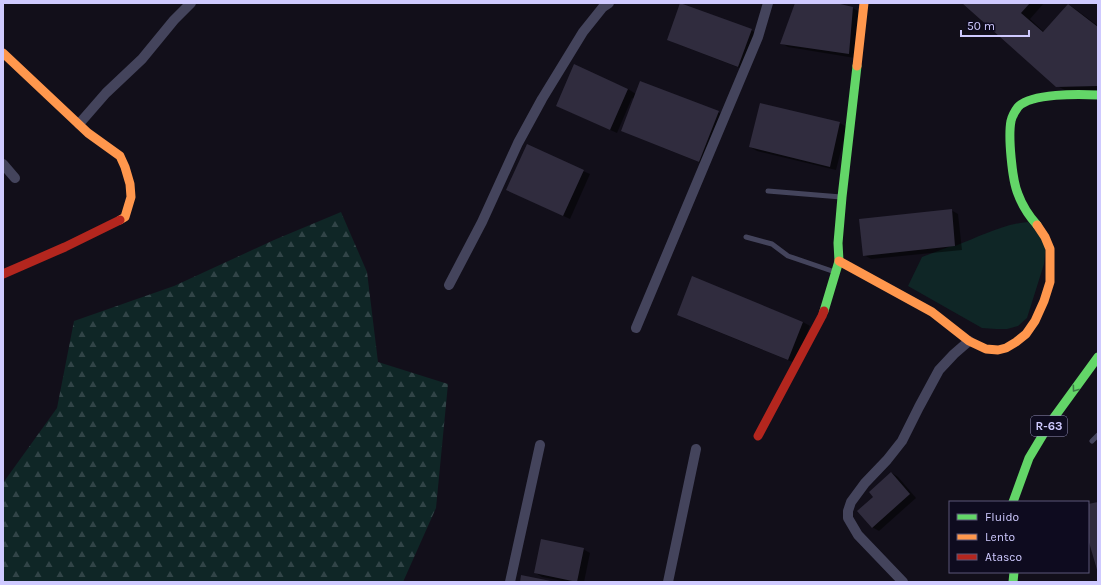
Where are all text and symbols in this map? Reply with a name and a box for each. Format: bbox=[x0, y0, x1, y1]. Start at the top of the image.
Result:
scale bar bbox=[961, 12, 1029, 38]
text: 50 m bbox=[967, 19, 995, 33]
one-way arrow bbox=[1072, 385, 1080, 392]
road number: R-63 bbox=[1031, 416, 1067, 436]
legend bbox=[949, 501, 1089, 573]
text: Fluido bbox=[985, 510, 1019, 524]
text: Lento bbox=[985, 530, 1015, 544]
text: Atasco bbox=[985, 550, 1022, 564]

